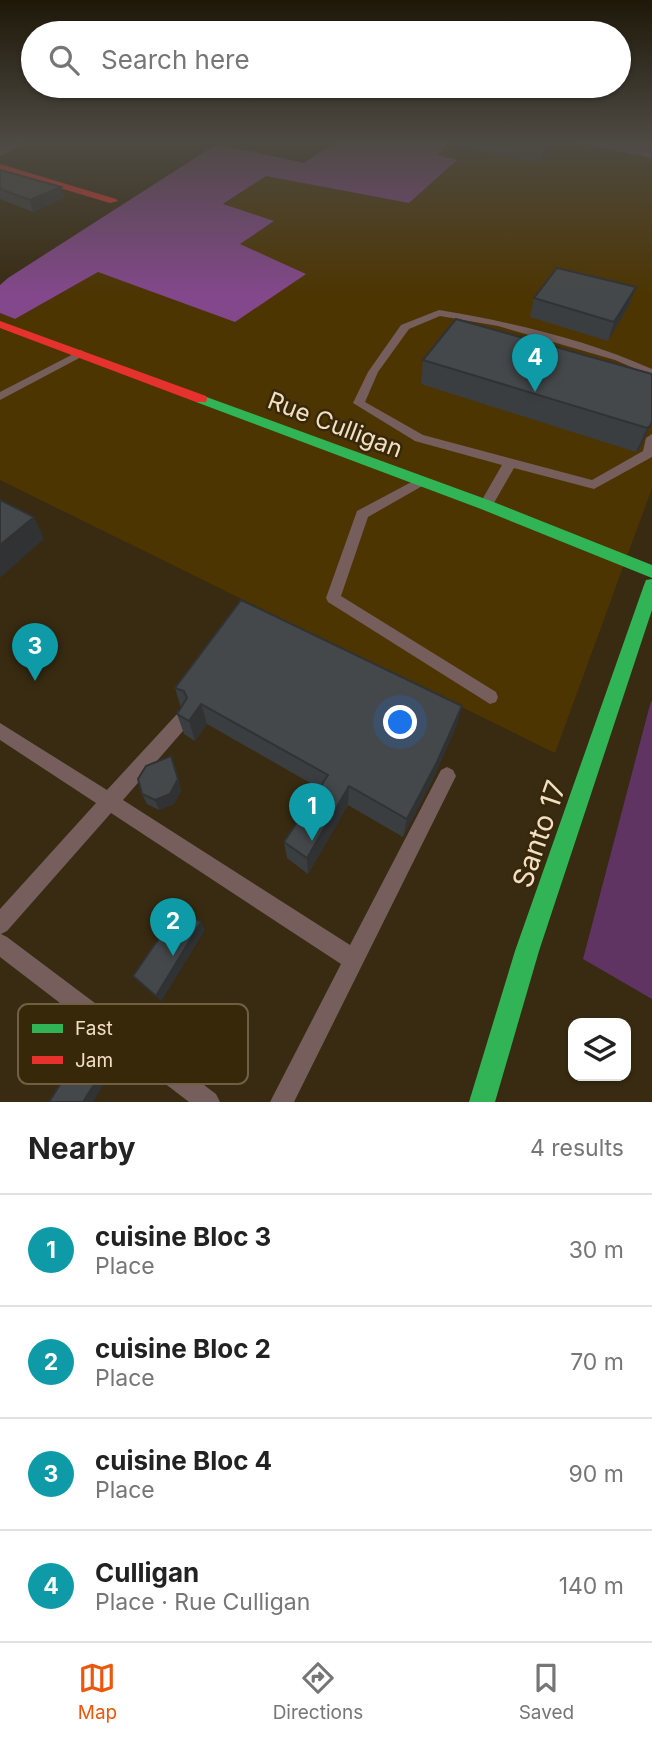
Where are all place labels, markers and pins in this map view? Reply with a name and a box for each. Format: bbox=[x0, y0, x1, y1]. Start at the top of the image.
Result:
pin: 4 bbox=[512, 334, 558, 392]
pin: 3 bbox=[12, 623, 58, 681]
pin: 1 bbox=[289, 783, 335, 841]
pin: 2 bbox=[150, 898, 196, 956]

